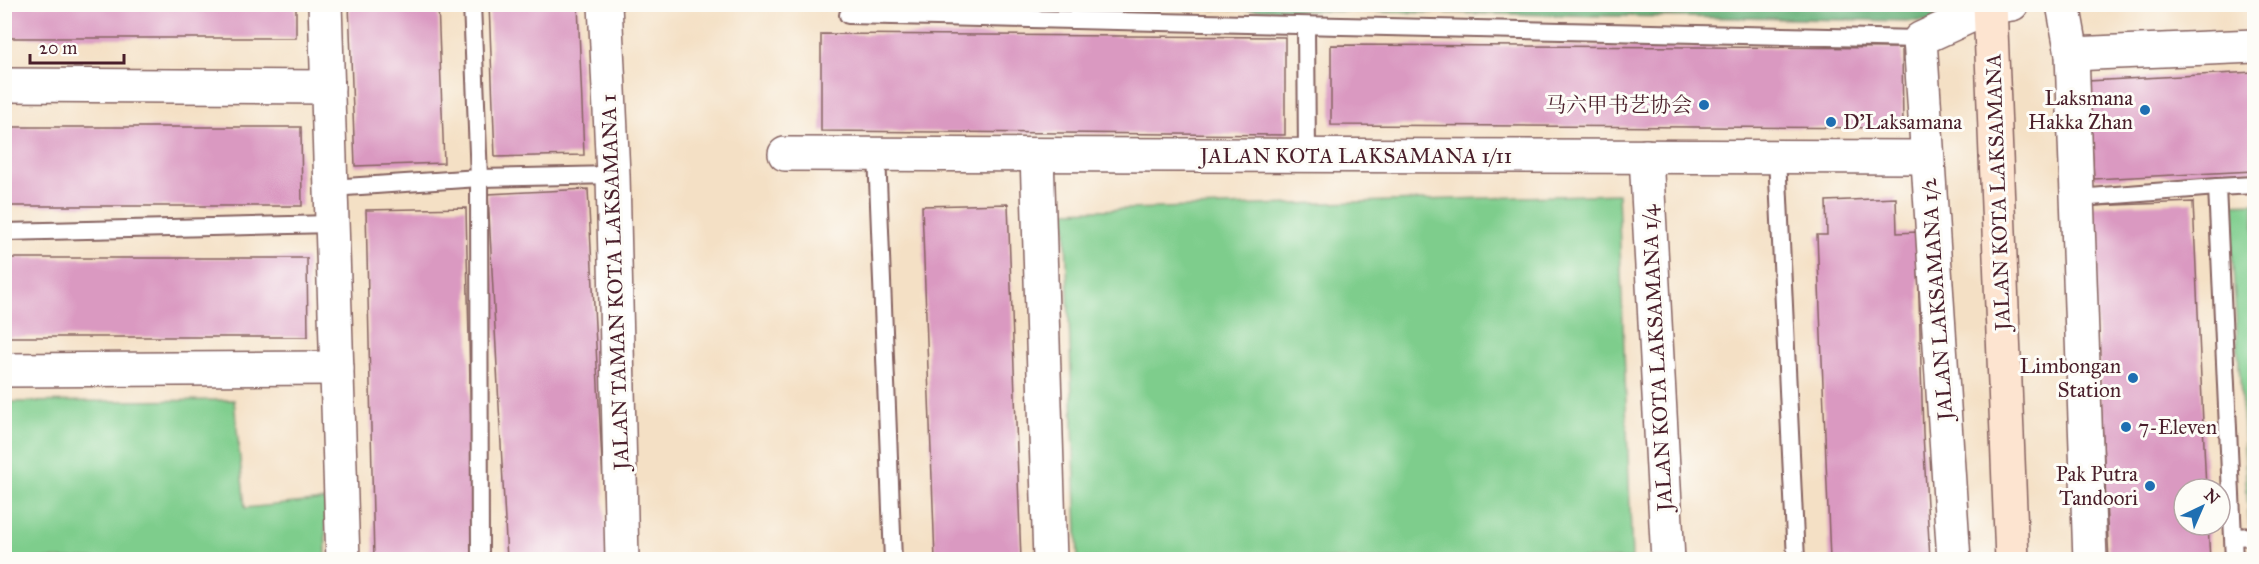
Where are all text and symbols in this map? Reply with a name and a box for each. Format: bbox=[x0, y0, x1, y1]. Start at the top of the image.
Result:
scale bar bbox=[30, 27, 124, 65]
text: 20 m bbox=[39, 37, 77, 59]
street label: JALAN KOTA LAKSAMANA bbox=[1980, 53, 2016, 333]
place label: Laksmana Hakka Zhan bbox=[2028, 85, 2133, 135]
place label: 马六甲书艺协会 bbox=[1545, 92, 1692, 118]
street label: JALAN TAMAN KOTA LAKSAMANA 1 bbox=[595, 94, 635, 472]
marker: 马六甲书艺协会 bbox=[1697, 98, 1711, 112]
marker: Laksmana Hakka Zhan bbox=[2138, 103, 2152, 117]
place label: D’Laksamana bbox=[1843, 109, 1962, 135]
marker: D’Laksamana bbox=[1824, 115, 1838, 129]
street label: JALAN KOTA LAKSAMANA 1/11 bbox=[1198, 143, 1512, 169]
street label: JALAN LAKSAMANA 1/2 bbox=[1916, 176, 1959, 423]
street label: JALAN KOTA LAKSAMANA 1/4 bbox=[1636, 203, 1678, 514]
place label: Limbongan Station bbox=[2020, 353, 2121, 403]
marker: Limbongan Station bbox=[2126, 371, 2140, 385]
place label: 7-Eleven bbox=[2138, 414, 2217, 440]
marker: 7-Eleven bbox=[2119, 420, 2133, 434]
place label: Pak Putra Tandoori bbox=[2056, 461, 2138, 511]
north arrow bbox=[2172, 477, 2232, 537]
marker: Pak Putra Tandoori bbox=[2143, 479, 2157, 493]
text: N bbox=[2201, 485, 2224, 508]

